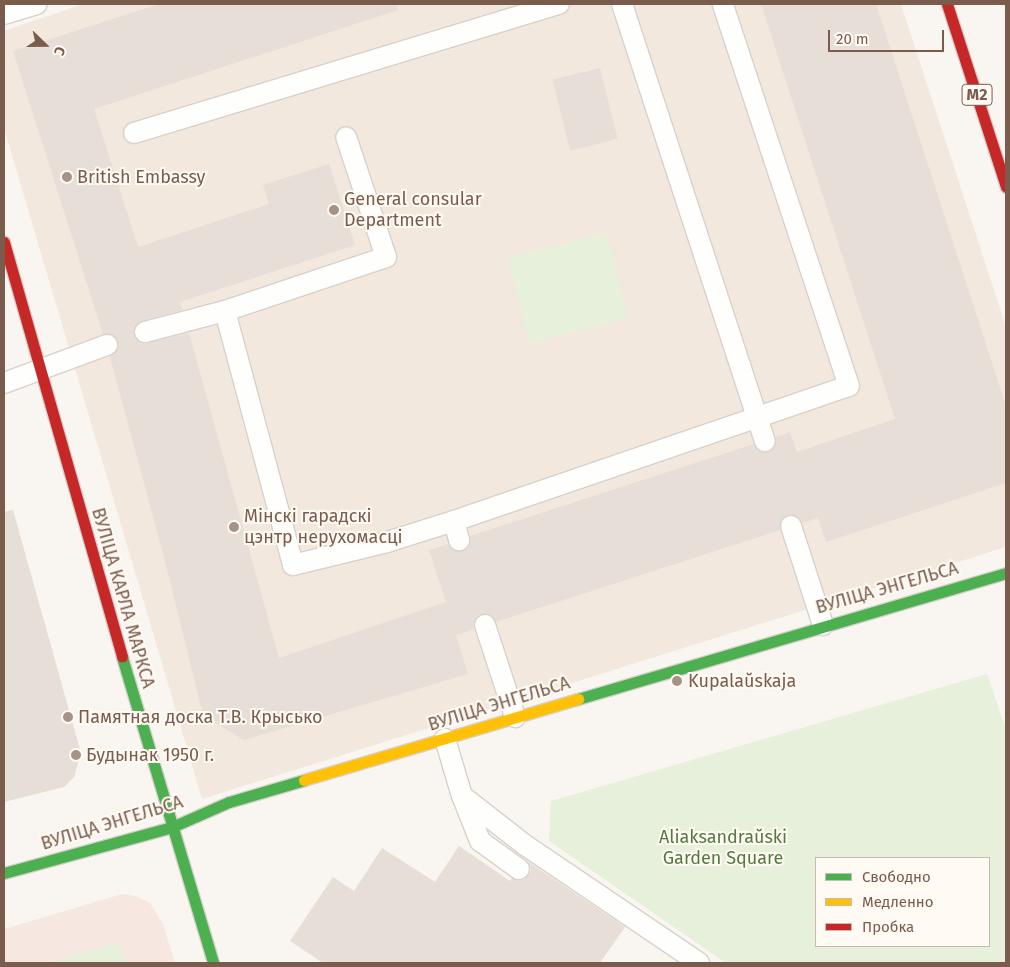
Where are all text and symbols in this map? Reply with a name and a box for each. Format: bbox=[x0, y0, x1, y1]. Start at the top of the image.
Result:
north arrow bbox=[20, 20, 70, 70]
scale bar bbox=[830, 20, 946, 52]
text: 20 m bbox=[836, 30, 869, 48]
text: С bbox=[50, 44, 69, 58]
road number: М2 bbox=[961, 82, 993, 108]
place label: British Embassy bbox=[77, 166, 205, 188]
marker: British Embassy bbox=[61, 171, 73, 183]
place label: General consular Department bbox=[344, 189, 482, 232]
marker: General consular Department bbox=[328, 204, 340, 216]
street label: ВУЛІЦА КАРЛА МАРКСА bbox=[87, 505, 159, 691]
place label: Мінскі гарадскі цэнтр нерухомасці bbox=[244, 506, 403, 548]
marker: Мінскі гарадскі цэнтр нерухомасці bbox=[228, 521, 240, 533]
street label: ВУЛІЦА ЭНГЕЛЬСА bbox=[813, 557, 961, 619]
place label: Kupalaŭskaja bbox=[688, 670, 796, 692]
street label: ВУЛІЦА ЭНГЕЛЬСА bbox=[425, 672, 573, 736]
marker: Kupalaŭskaja bbox=[670, 674, 684, 688]
place label: Памятная доска Т.В. Крысько bbox=[78, 706, 323, 728]
marker: Памятная доска Т.В. Крысько bbox=[62, 711, 74, 723]
place label: Будынак 1950 г. bbox=[86, 744, 214, 766]
marker: Будынак 1950 г. bbox=[70, 749, 82, 761]
street label: ВУЛІЦА ЭНГЕЛЬСА bbox=[38, 791, 186, 855]
park label: Aliaksandraŭski Garden Square bbox=[659, 827, 787, 870]
legend bbox=[815, 857, 990, 947]
text: Свободно bbox=[862, 868, 931, 886]
text: Медленно bbox=[862, 893, 934, 911]
text: Пробка bbox=[862, 918, 914, 936]

